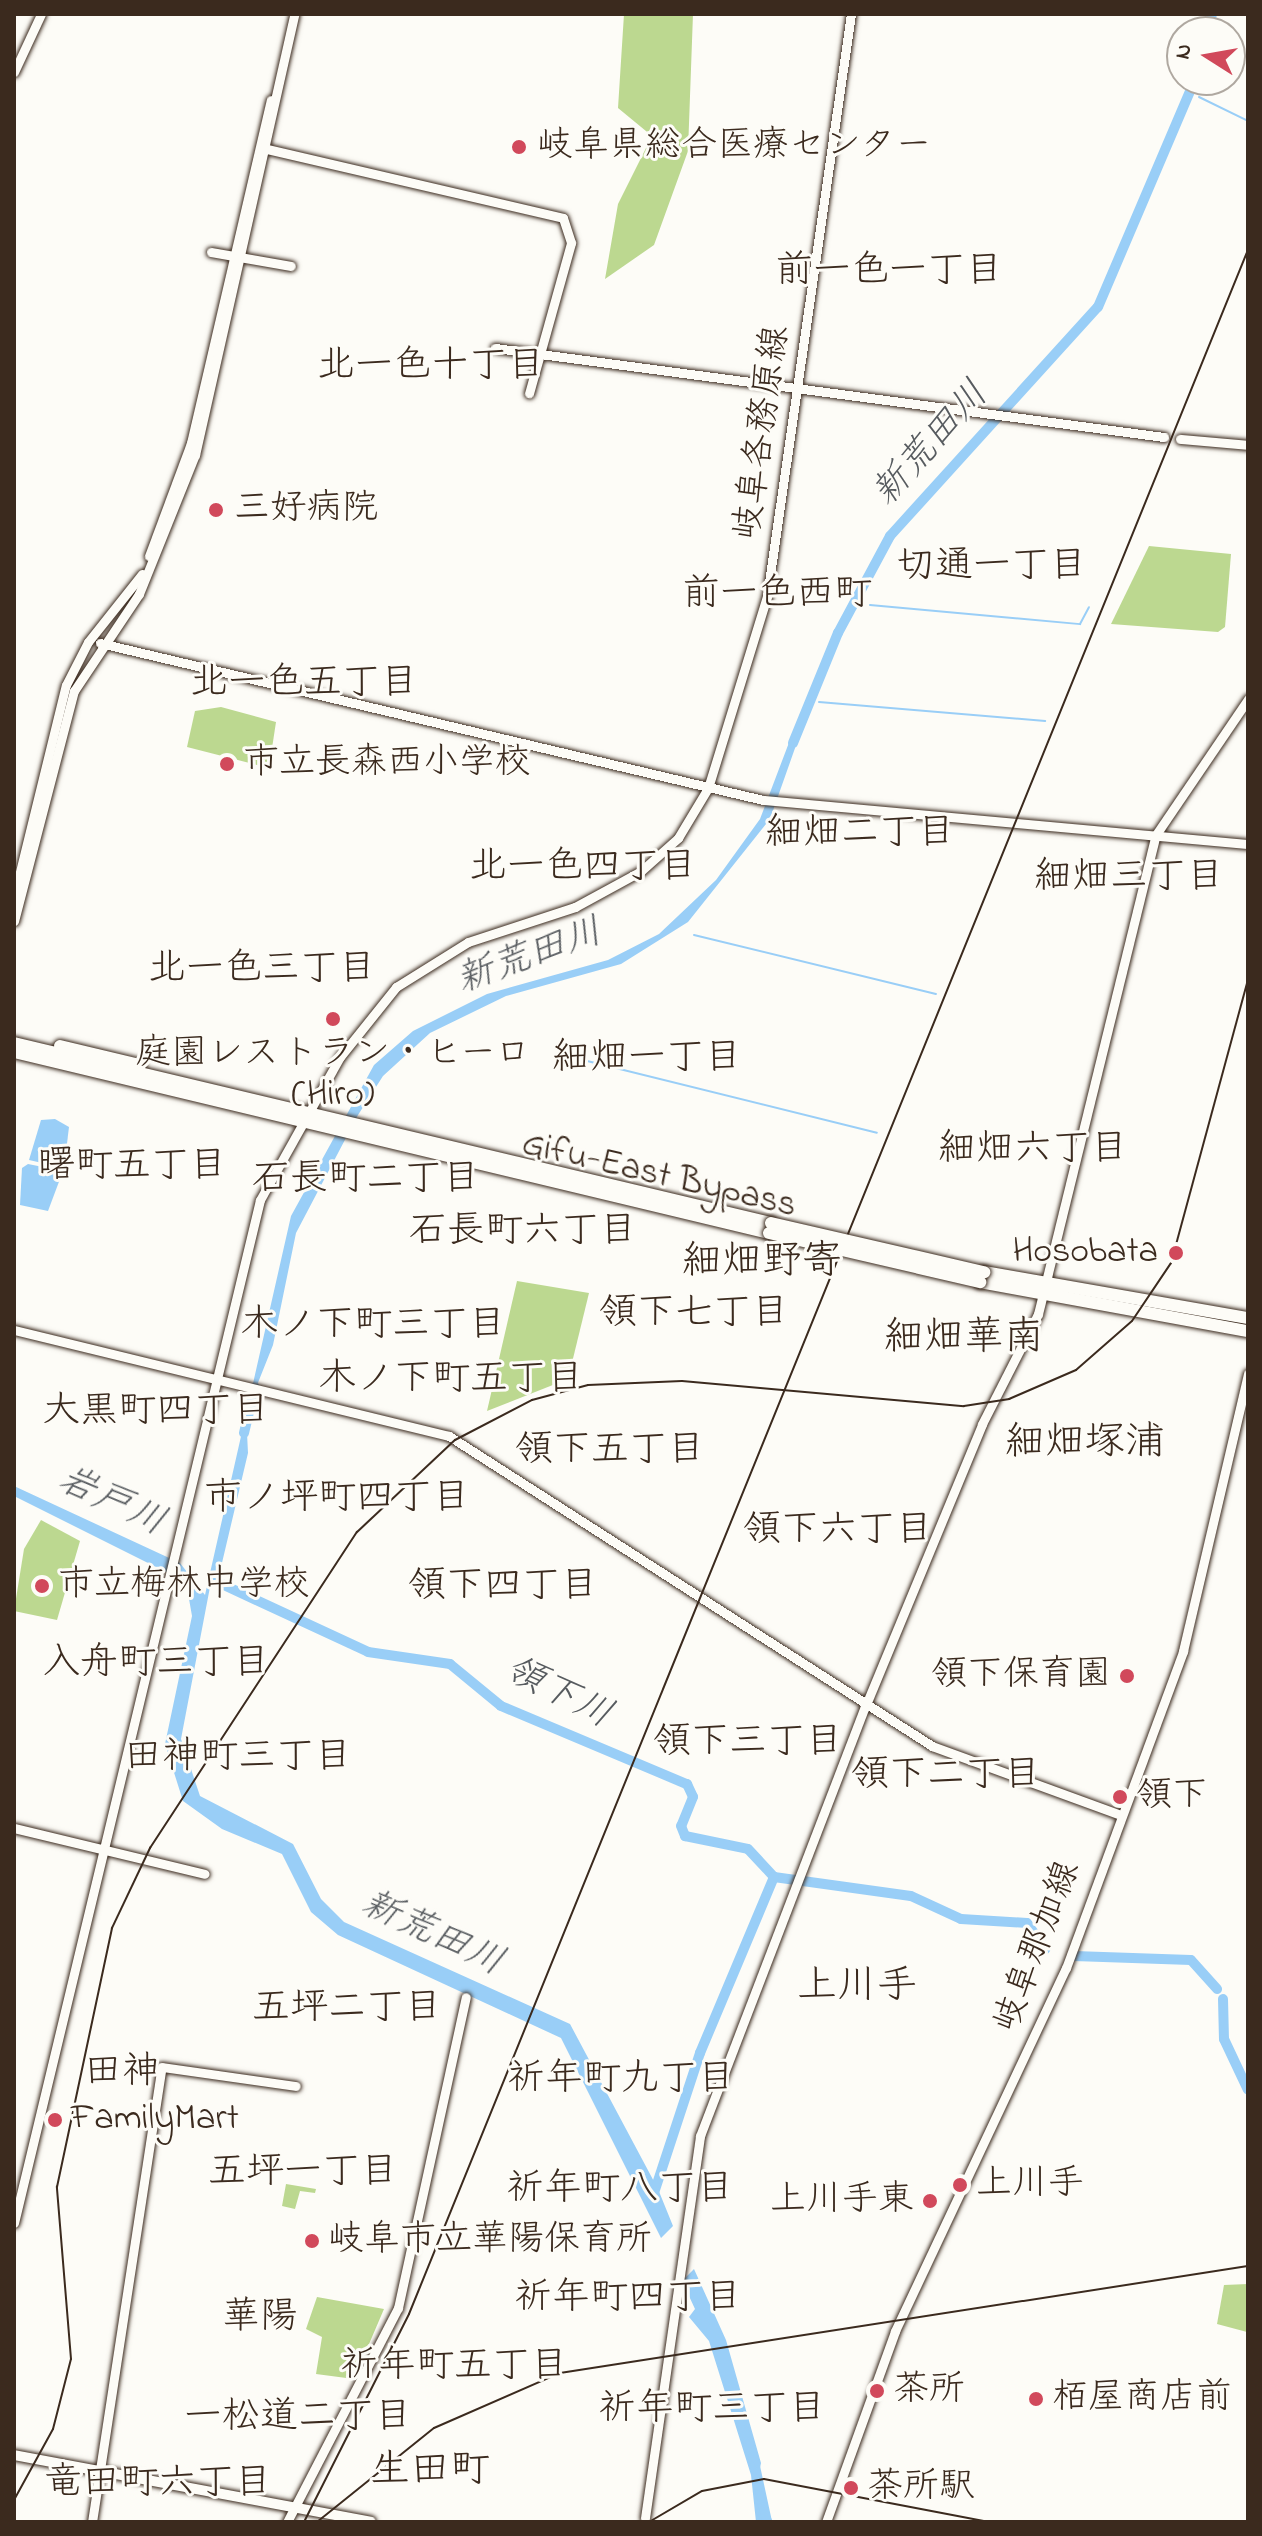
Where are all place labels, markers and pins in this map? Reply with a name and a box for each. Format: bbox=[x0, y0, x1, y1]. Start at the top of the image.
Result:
place label: 岐阜県総合医療センター bbox=[537, 125, 933, 169]
marker: 岐阜県総合医療センター bbox=[508, 136, 530, 158]
place label: 三好病院 bbox=[234, 488, 378, 532]
marker: 三好病院 bbox=[205, 499, 227, 521]
place label: 市立長森西小学校 bbox=[243, 742, 531, 786]
marker: 市立長森西小学校 bbox=[218, 755, 236, 773]
marker: 庭園レストラン・ヒーロ (Hiro) bbox=[324, 1010, 342, 1028]
place label: 庭園レストラン・ヒーロ (Hiro) bbox=[136, 1032, 530, 1117]
place label: Hosobata bbox=[1012, 1231, 1158, 1275]
marker: Hosobata bbox=[1165, 1242, 1187, 1264]
place label: 市立梅林中学校 bbox=[58, 1564, 310, 1608]
marker: 市立梅林中学校 bbox=[33, 1577, 51, 1595]
place label: 領下保育園 bbox=[931, 1654, 1111, 1698]
marker: 領下保育園 bbox=[1118, 1667, 1136, 1685]
place label: 領下 bbox=[1136, 1775, 1208, 1819]
marker: 領下 bbox=[1111, 1788, 1129, 1806]
place label: FamilyMart bbox=[71, 2098, 239, 2142]
marker: FamilyMart bbox=[46, 2111, 64, 2129]
place label: 上川手 bbox=[976, 2163, 1084, 2207]
marker: 上川手 bbox=[951, 2176, 969, 2194]
place label: 上川手東 bbox=[770, 2179, 914, 2223]
marker: 上川手東 bbox=[921, 2192, 939, 2210]
place label: 岐阜市立華陽保育所 bbox=[328, 2219, 652, 2263]
marker: 岐阜市立華陽保育所 bbox=[303, 2232, 321, 2250]
place label: 茶所 bbox=[893, 2369, 965, 2413]
place label: 栢屋商店前 bbox=[1052, 2377, 1232, 2421]
marker: 茶所 bbox=[868, 2382, 886, 2400]
marker: 栢屋商店前 bbox=[1027, 2390, 1045, 2408]
place label: 茶所駅 bbox=[867, 2466, 975, 2510]
marker: 茶所駅 bbox=[842, 2479, 860, 2497]

